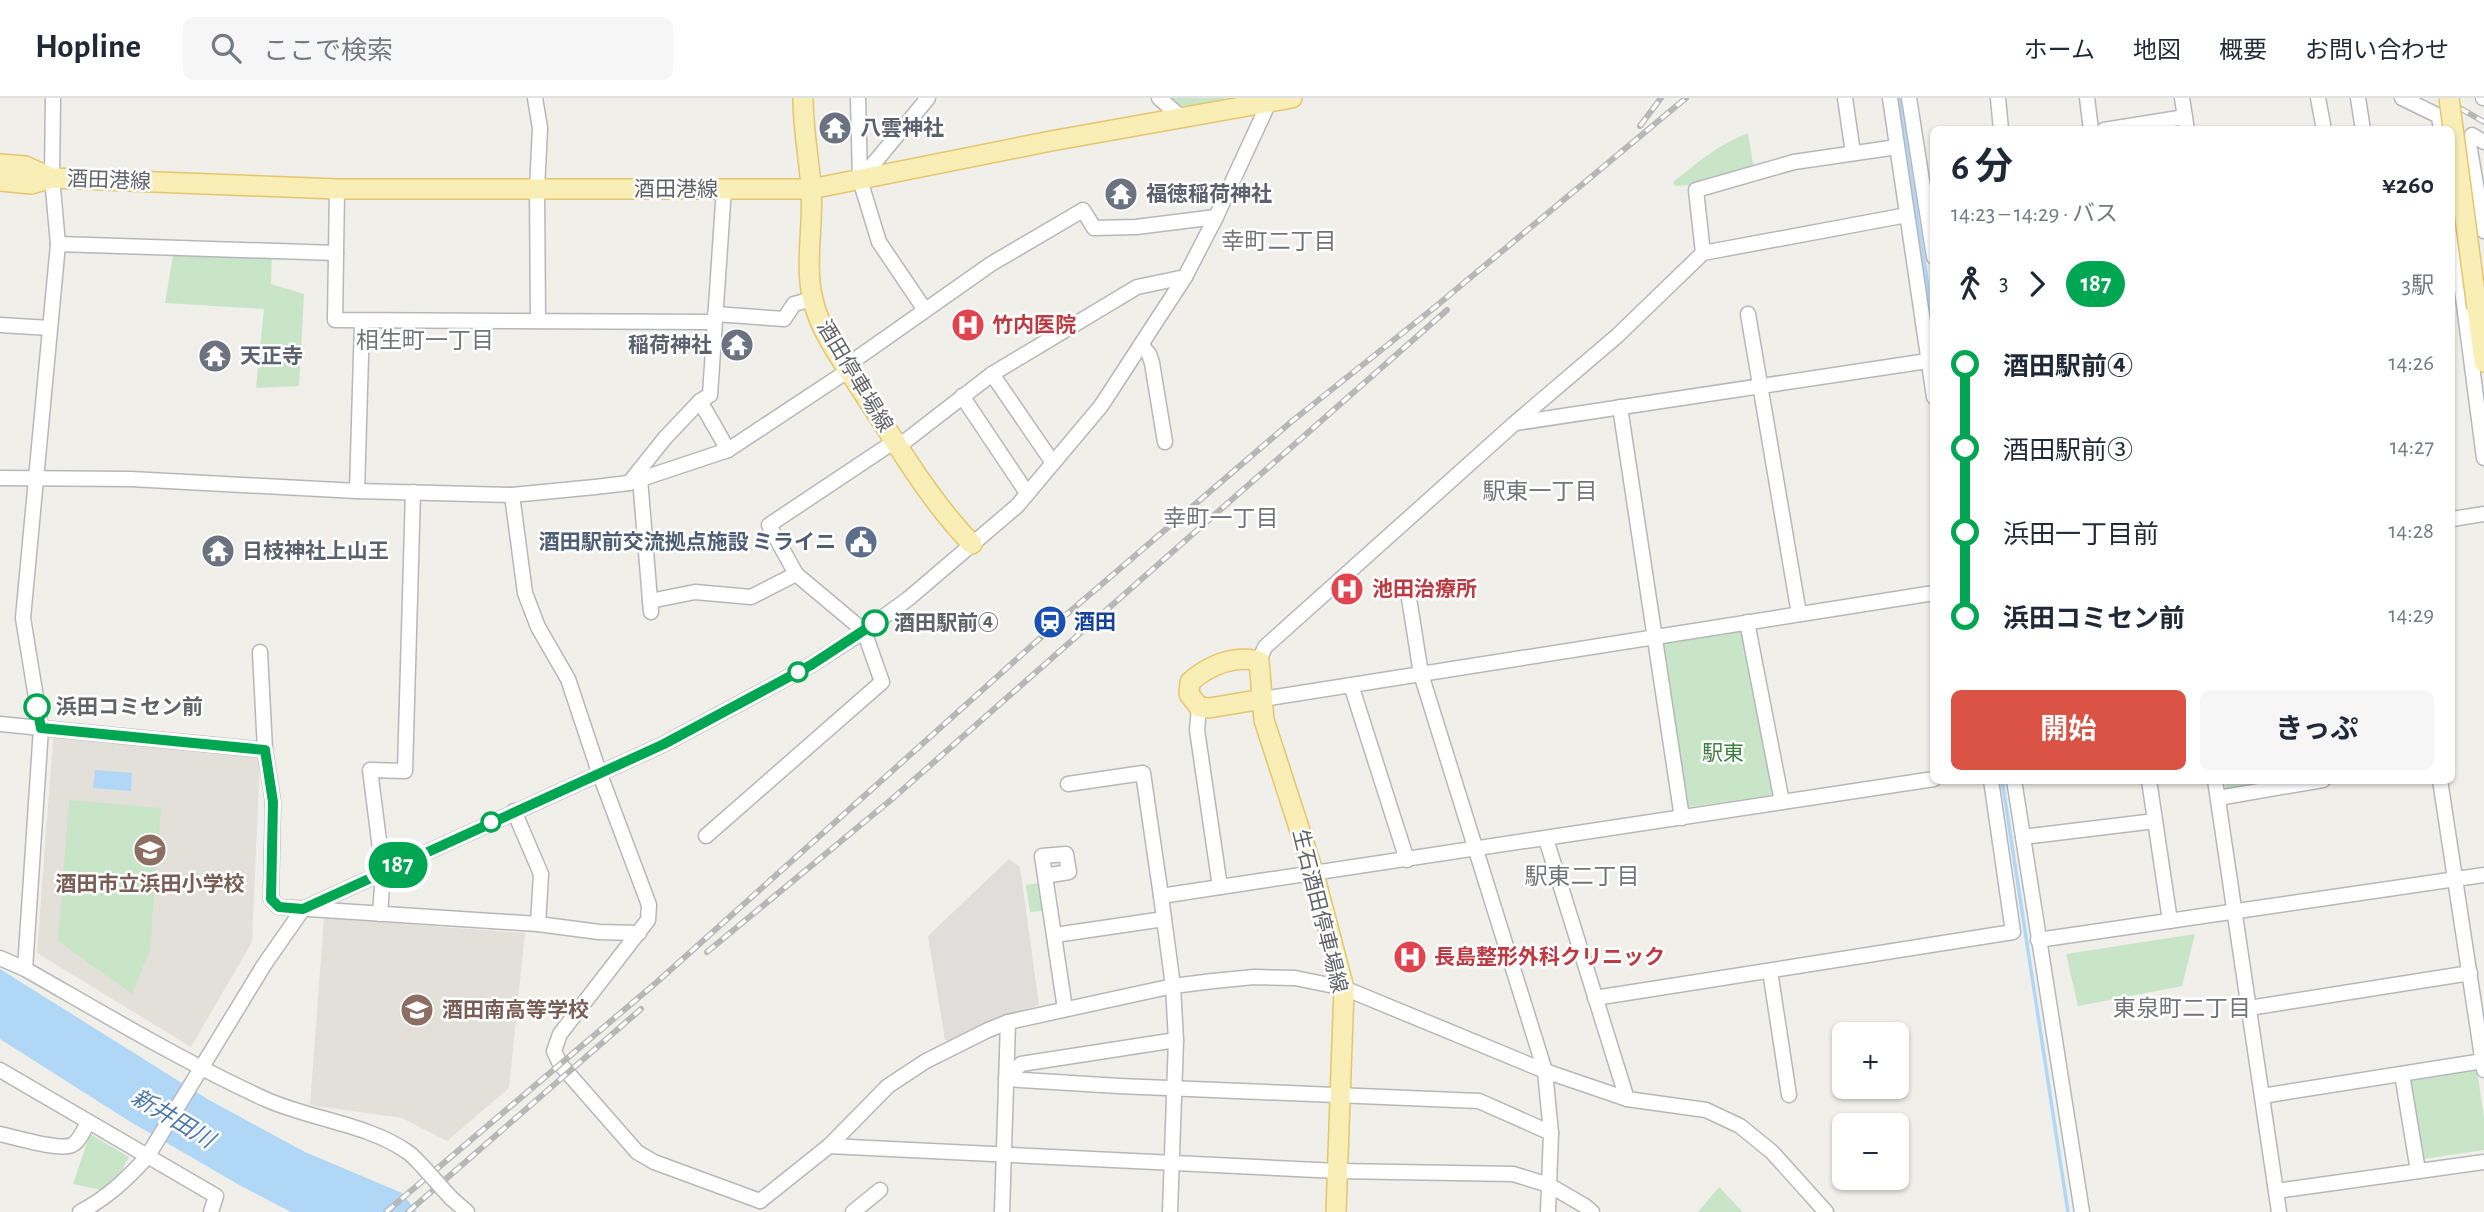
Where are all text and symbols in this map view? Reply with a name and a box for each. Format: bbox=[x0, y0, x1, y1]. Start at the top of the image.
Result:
search box bbox=[183, 17, 673, 80]
icon: search bbox=[207, 29, 245, 67]
text: Hopline bbox=[35, 31, 141, 64]
text: ここで検索 bbox=[263, 38, 393, 64]
text: ホーム bbox=[2024, 39, 2095, 63]
text: 地図 bbox=[2133, 39, 2181, 63]
text: 概要 bbox=[2219, 39, 2267, 63]
text: お問い合わせ bbox=[2305, 39, 2449, 63]
temple icon: 八雲神社 bbox=[816, 109, 854, 147]
place label: 八雲神社 bbox=[860, 116, 944, 139]
text: 6 分 bbox=[1951, 149, 2013, 187]
street label: 酒田港線 bbox=[67, 168, 151, 192]
text: ¥260 bbox=[2382, 172, 2434, 198]
temple icon: 福徳稲荷神社 bbox=[1102, 175, 1140, 213]
street label: 酒田港線 bbox=[634, 178, 718, 200]
place label: 福徳稲荷神社 bbox=[1146, 182, 1272, 205]
text: 14:23 – 14:29 · バス bbox=[1951, 203, 2118, 226]
district label: 幸町二丁目 bbox=[1222, 229, 1337, 254]
icon: walk bbox=[1951, 265, 1989, 303]
icon: forward bbox=[2018, 265, 2056, 303]
text: 3 bbox=[1999, 272, 2008, 295]
text: 187 bbox=[2080, 272, 2111, 296]
text: 3駅 bbox=[2402, 275, 2434, 298]
hospital icon: 竹内医院 bbox=[949, 306, 987, 344]
place label: 竹内医院 bbox=[992, 314, 1076, 336]
street label: 酒田停車場線 bbox=[813, 316, 897, 436]
temple icon: 稲荷神社 bbox=[718, 326, 756, 364]
district label: 相生町一丁目 bbox=[356, 328, 494, 353]
place label: 稲荷神社 bbox=[628, 333, 712, 356]
temple icon: 天正寺 bbox=[196, 337, 234, 375]
place label: 天正寺 bbox=[240, 345, 303, 367]
text: 14:26 bbox=[2388, 352, 2434, 375]
text: 酒田駅前④ bbox=[2003, 354, 2133, 380]
text: 14:27 bbox=[2390, 436, 2434, 459]
text: 酒田駅前③ bbox=[2003, 438, 2133, 464]
district label: 駅東一丁目 bbox=[1483, 479, 1598, 504]
district label: 幸町一丁目 bbox=[1164, 506, 1279, 531]
text: 14:28 bbox=[2388, 520, 2434, 543]
text: 浜田一丁目前 bbox=[2003, 522, 2159, 548]
public building icon: 酒田駅前交流拠点施設 ミライニ bbox=[842, 523, 880, 561]
place label: 酒田駅前交流拠点施設 ミライニ bbox=[539, 530, 836, 553]
temple icon: 日枝神社上山王 bbox=[199, 532, 237, 570]
place label: 日枝神社上山王 bbox=[242, 539, 389, 562]
hospital icon: 池田治療所 bbox=[1328, 570, 1366, 608]
place label: 池田治療所 bbox=[1372, 578, 1477, 600]
station icon: 酒田 bbox=[1031, 603, 1069, 641]
text: 14:29 bbox=[2388, 604, 2434, 627]
text: 浜田コミセン前 bbox=[2003, 606, 2185, 632]
marker: 酒田駅前④ bbox=[862, 610, 888, 636]
place label: 酒田駅前④ bbox=[894, 611, 999, 634]
place label: 酒田 bbox=[1074, 611, 1116, 633]
unlabelled marker bbox=[788, 662, 808, 682]
button: 開始 bbox=[1951, 690, 2186, 770]
button: きっぷ bbox=[2200, 690, 2434, 770]
marker: 浜田コミセン前 bbox=[24, 694, 50, 720]
place label: 浜田コミセン前 bbox=[56, 695, 203, 718]
park label: 駅東 bbox=[1702, 742, 1744, 764]
unlabelled marker bbox=[481, 812, 501, 832]
street label: 生石酒田停車場線 bbox=[1289, 827, 1351, 995]
school or university icon: 酒田市立浜田小学校 bbox=[131, 831, 169, 869]
line badge: 187 bbox=[358, 842, 438, 888]
text: 187 bbox=[383, 853, 413, 877]
district label: 駅東二丁目 bbox=[1525, 864, 1640, 889]
place label: 酒田市立浜田小学校 bbox=[56, 873, 245, 895]
hospital icon: 長島整形外科クリニック bbox=[1391, 938, 1429, 976]
place label: 長島整形外科クリニック bbox=[1434, 945, 1665, 968]
school or university icon: 酒田南高等学校 bbox=[398, 991, 436, 1029]
district label: 東泉町二丁目 bbox=[2113, 996, 2251, 1021]
place label: 酒田南高等学校 bbox=[442, 999, 589, 1021]
map controls bbox=[1832, 1022, 1909, 1190]
button: + bbox=[1832, 1022, 1909, 1099]
water label: 新井田川 bbox=[127, 1084, 221, 1154]
button: − bbox=[1832, 1113, 1909, 1190]

